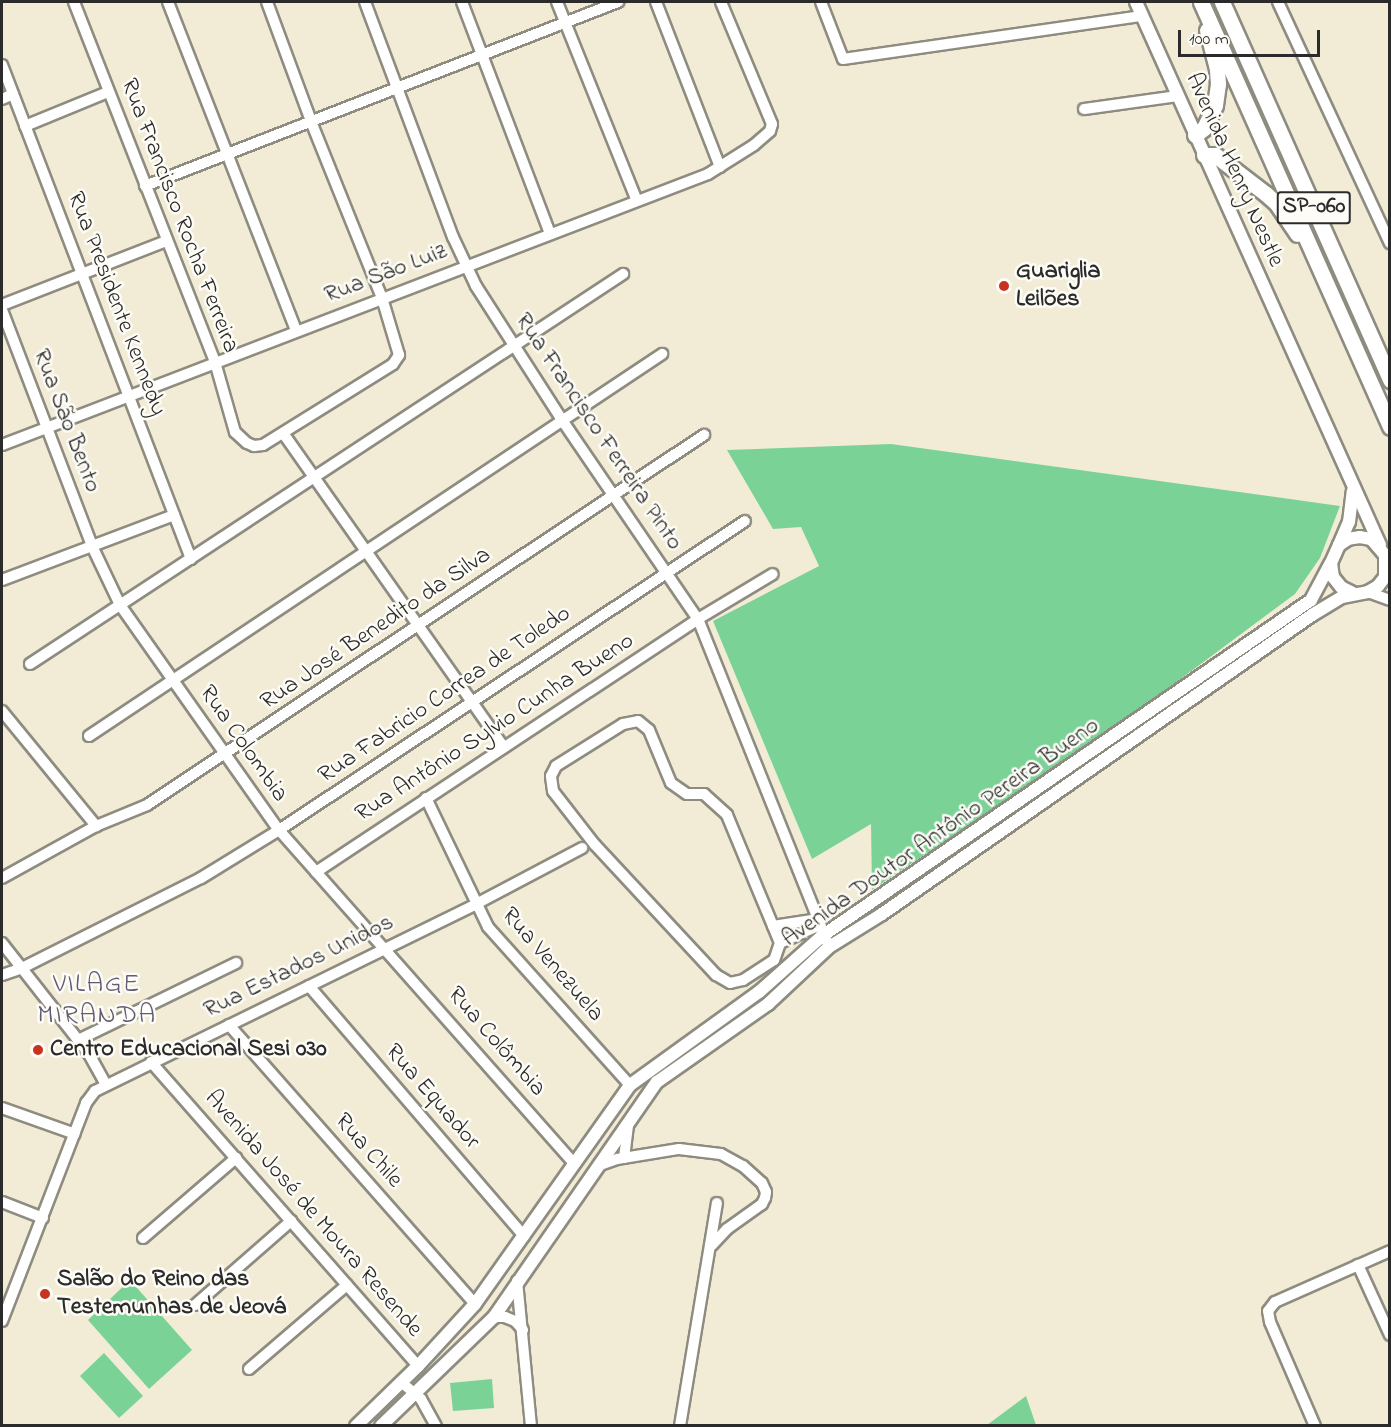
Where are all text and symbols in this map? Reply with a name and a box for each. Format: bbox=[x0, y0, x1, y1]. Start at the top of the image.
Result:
scale bar bbox=[1181, 18, 1324, 56]
text: 100 m bbox=[1189, 27, 1229, 53]
street label: Avenida Henry Nestle bbox=[1178, 68, 1290, 272]
street label: Rua Francisco Rocha Ferreira bbox=[113, 75, 245, 357]
street label: Rua Presidente Kennedy bbox=[60, 188, 172, 420]
road number: SP-060 bbox=[1276, 189, 1352, 227]
street label: Rua São Luiz bbox=[321, 237, 451, 311]
place label: Guariglia Leilões bbox=[1016, 258, 1101, 314]
marker: Guariglia Leilões bbox=[997, 279, 1011, 293]
street label: Rua Francisco Ferreira Pinto bbox=[508, 308, 688, 556]
street label: Rua São Bento bbox=[25, 345, 107, 497]
street label: Rua José Benedito da Silva bbox=[255, 541, 497, 717]
street label: Rua Fabricio Correa de Toledo bbox=[313, 600, 577, 790]
street label: Rua Antônio Sylvio Cunha Bueno bbox=[350, 627, 640, 829]
street label: Rua Colombia bbox=[192, 680, 294, 808]
street label: Avenida Doutor Antônio Pereira Bueno bbox=[777, 712, 1105, 954]
street label: Rua Venezuela bbox=[495, 902, 609, 1028]
street label: Rua Estados Unidos bbox=[200, 909, 398, 1025]
district label: VILAGE MIRANDA bbox=[37, 968, 157, 1031]
street label: Rua Colômbia bbox=[441, 981, 551, 1103]
place label: Centro Educacional Sesi 030 bbox=[50, 1036, 327, 1064]
street label: Rua Equador bbox=[378, 1038, 486, 1156]
marker: Centro Educacional Sesi 030 bbox=[31, 1043, 45, 1057]
street label: Avenida José de Moura Resende bbox=[198, 1085, 428, 1343]
street label: Rua Chile bbox=[328, 1108, 408, 1194]
place label: Salão do Reino das Testemunhas de Jeová bbox=[57, 1266, 286, 1322]
marker: Salão do Reino das Testemunhas de Jeová bbox=[38, 1287, 52, 1301]

